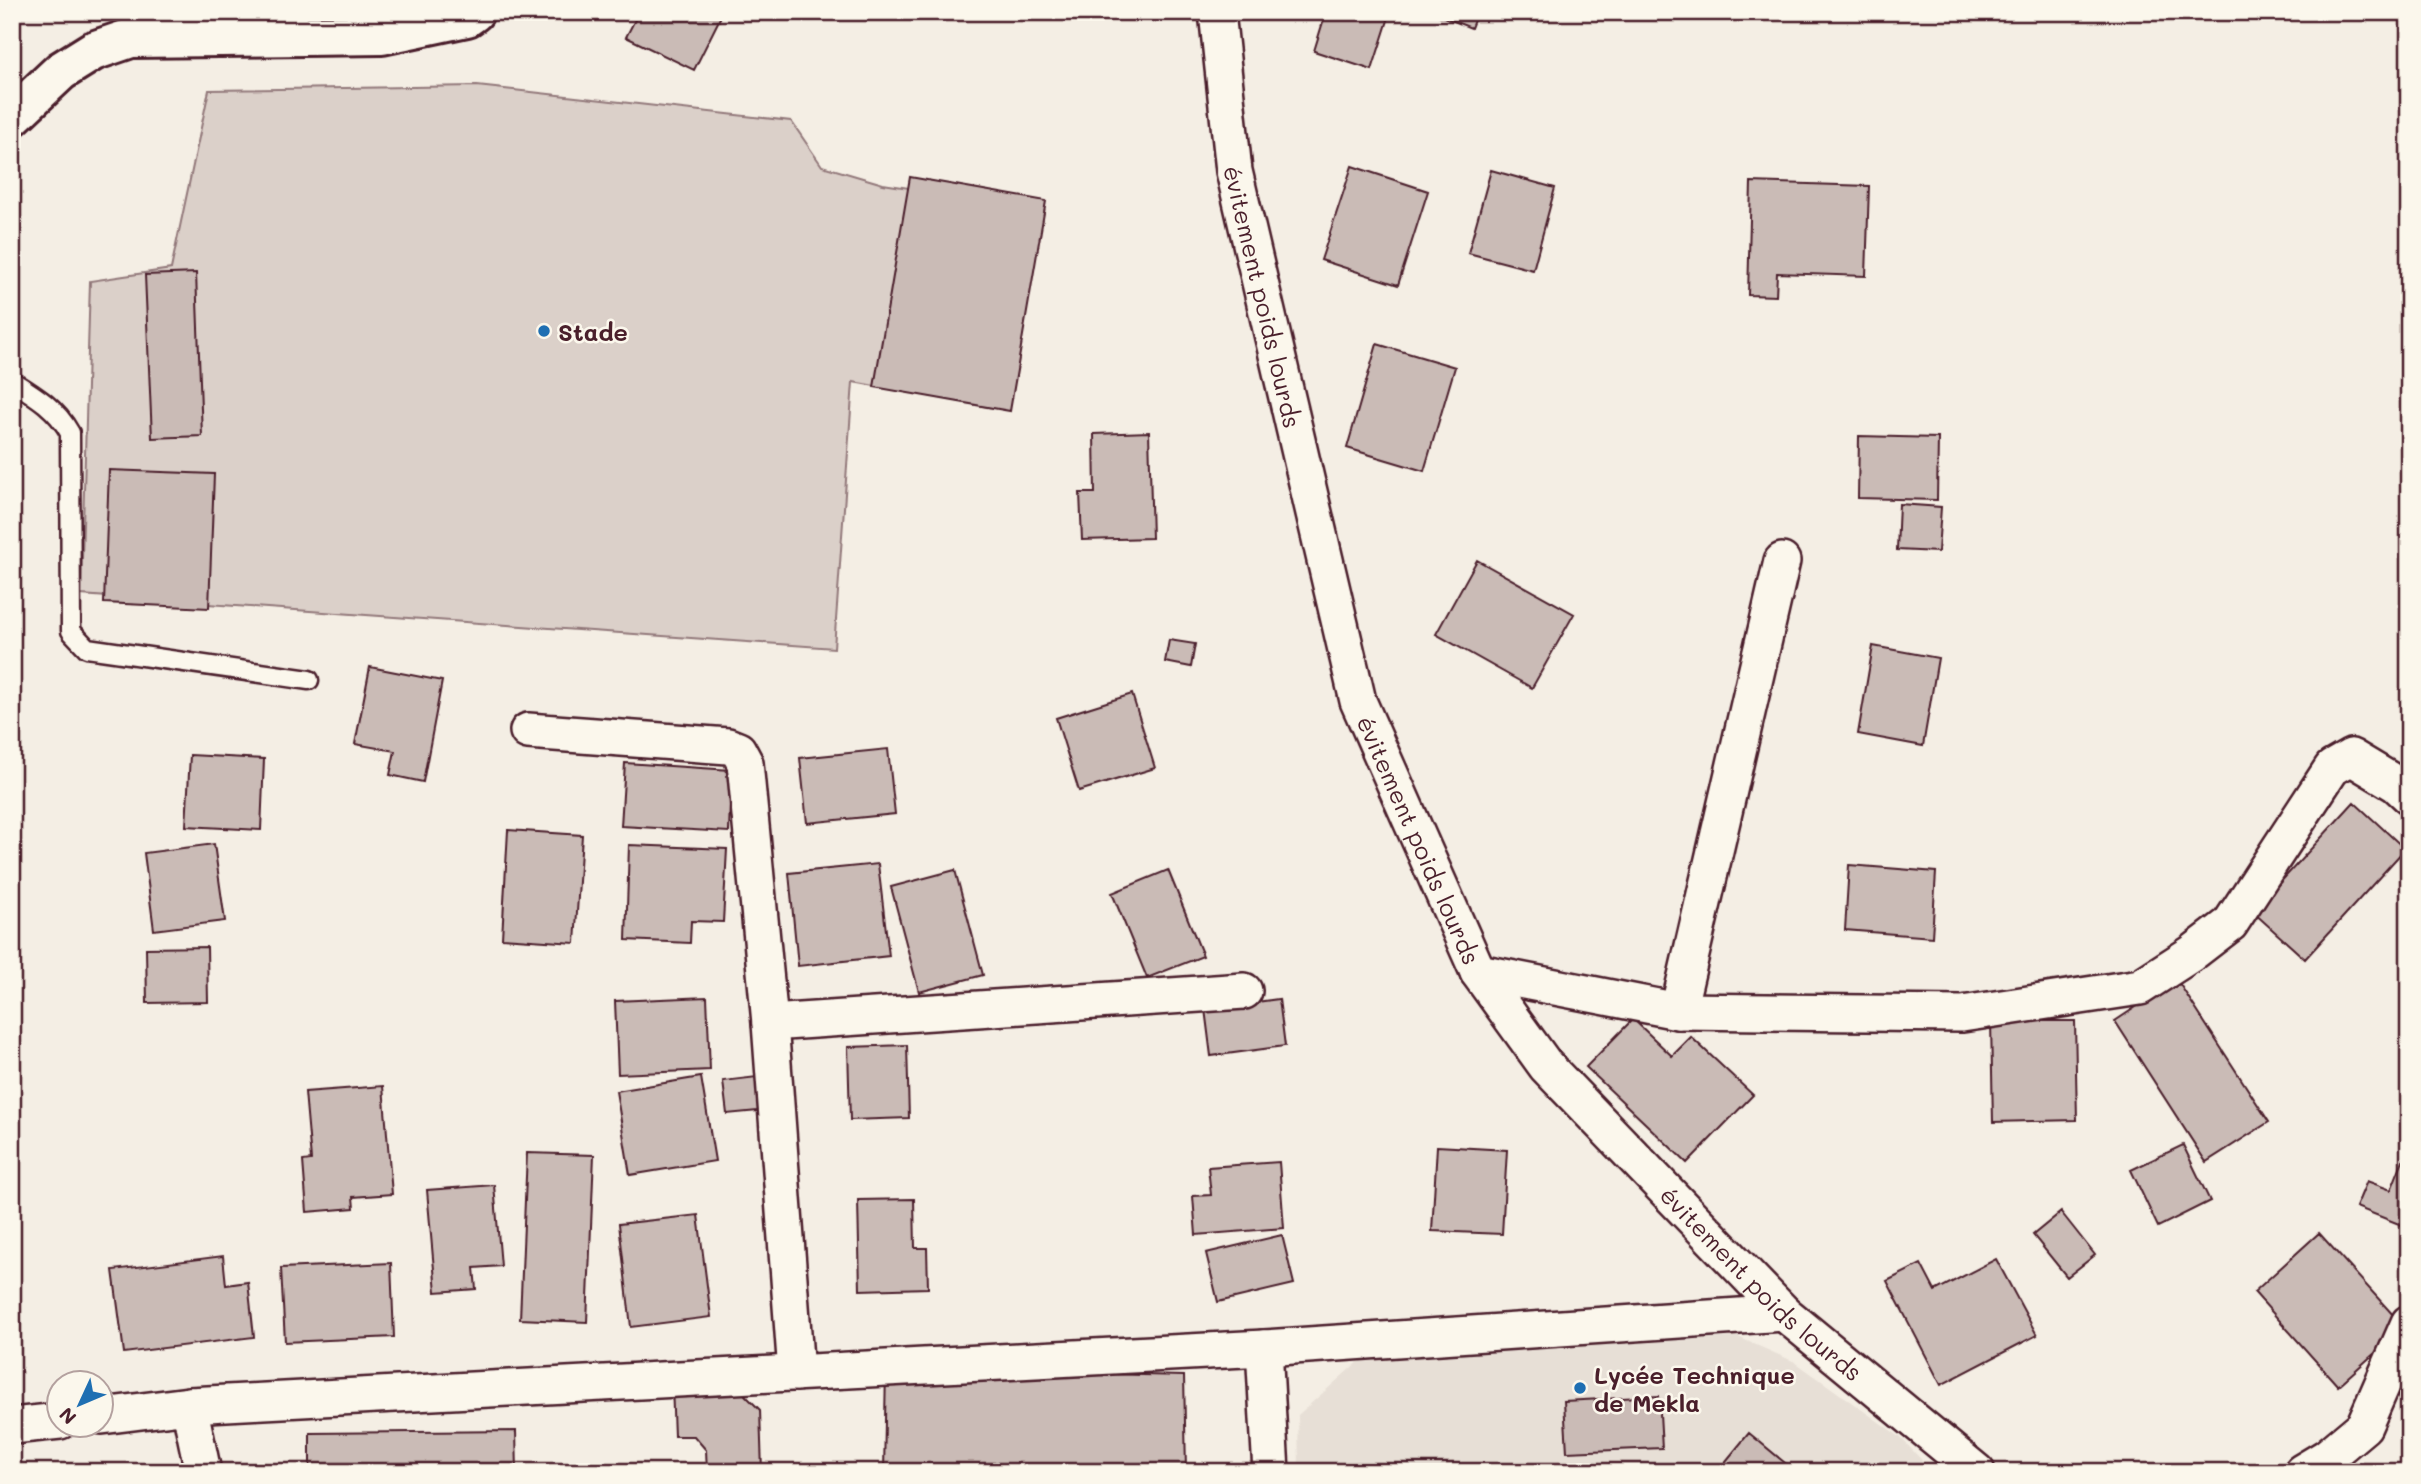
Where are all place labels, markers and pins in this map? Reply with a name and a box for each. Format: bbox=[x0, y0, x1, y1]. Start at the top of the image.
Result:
place label: Stade bbox=[558, 316, 628, 347]
marker: Stade bbox=[536, 323, 552, 339]
place label: Lycée Technique de Mekla bbox=[1594, 1359, 1795, 1418]
marker: Lycée Technique de Mekla bbox=[1572, 1380, 1588, 1396]

